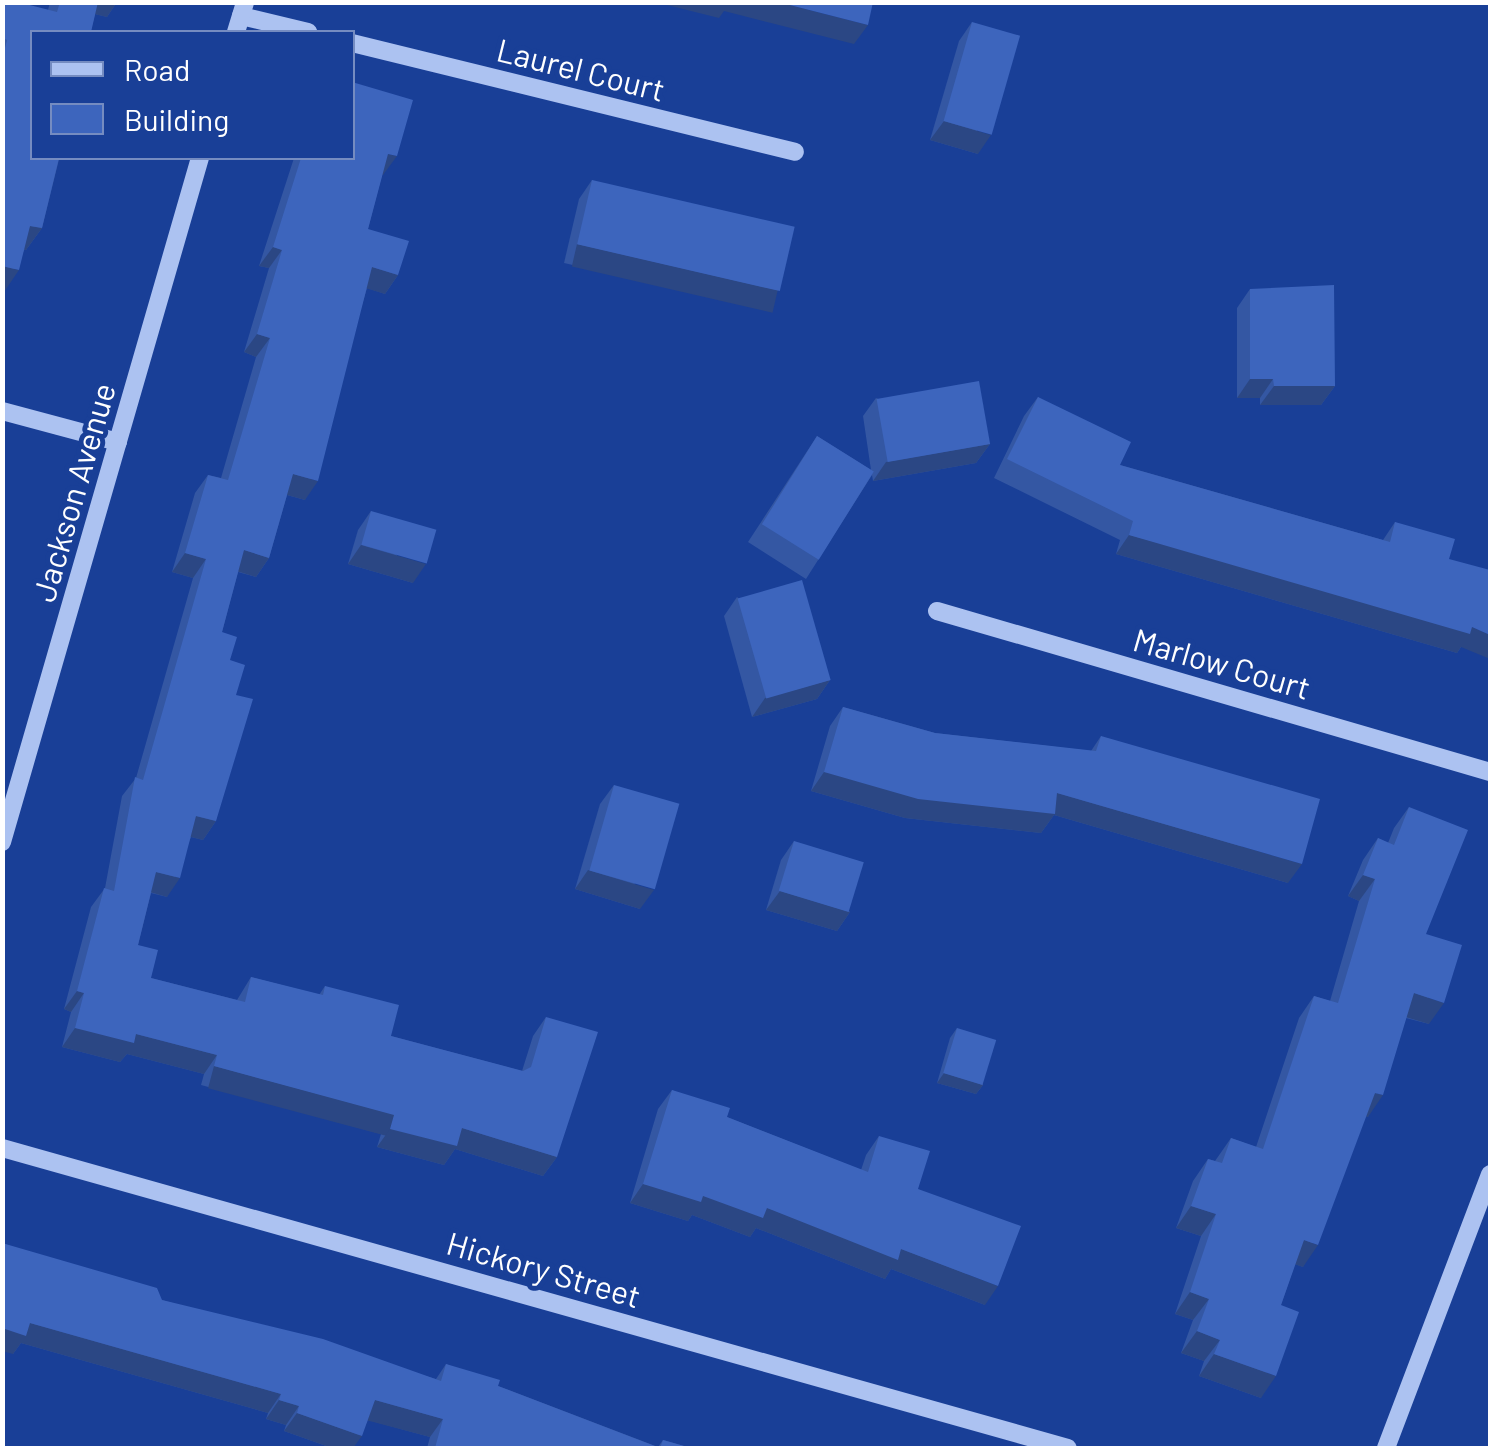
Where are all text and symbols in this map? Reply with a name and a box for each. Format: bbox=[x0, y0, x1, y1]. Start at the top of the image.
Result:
legend bbox=[30, 30, 355, 160]
street label: Laurel Court bbox=[493, 30, 669, 108]
text: Road bbox=[124, 51, 190, 87]
text: Building bbox=[124, 101, 229, 137]
street label: Jackson Avenue bbox=[23, 378, 123, 606]
street label: Marlow Court bbox=[1129, 619, 1315, 707]
street label: Hickory Street bbox=[443, 1223, 645, 1315]

